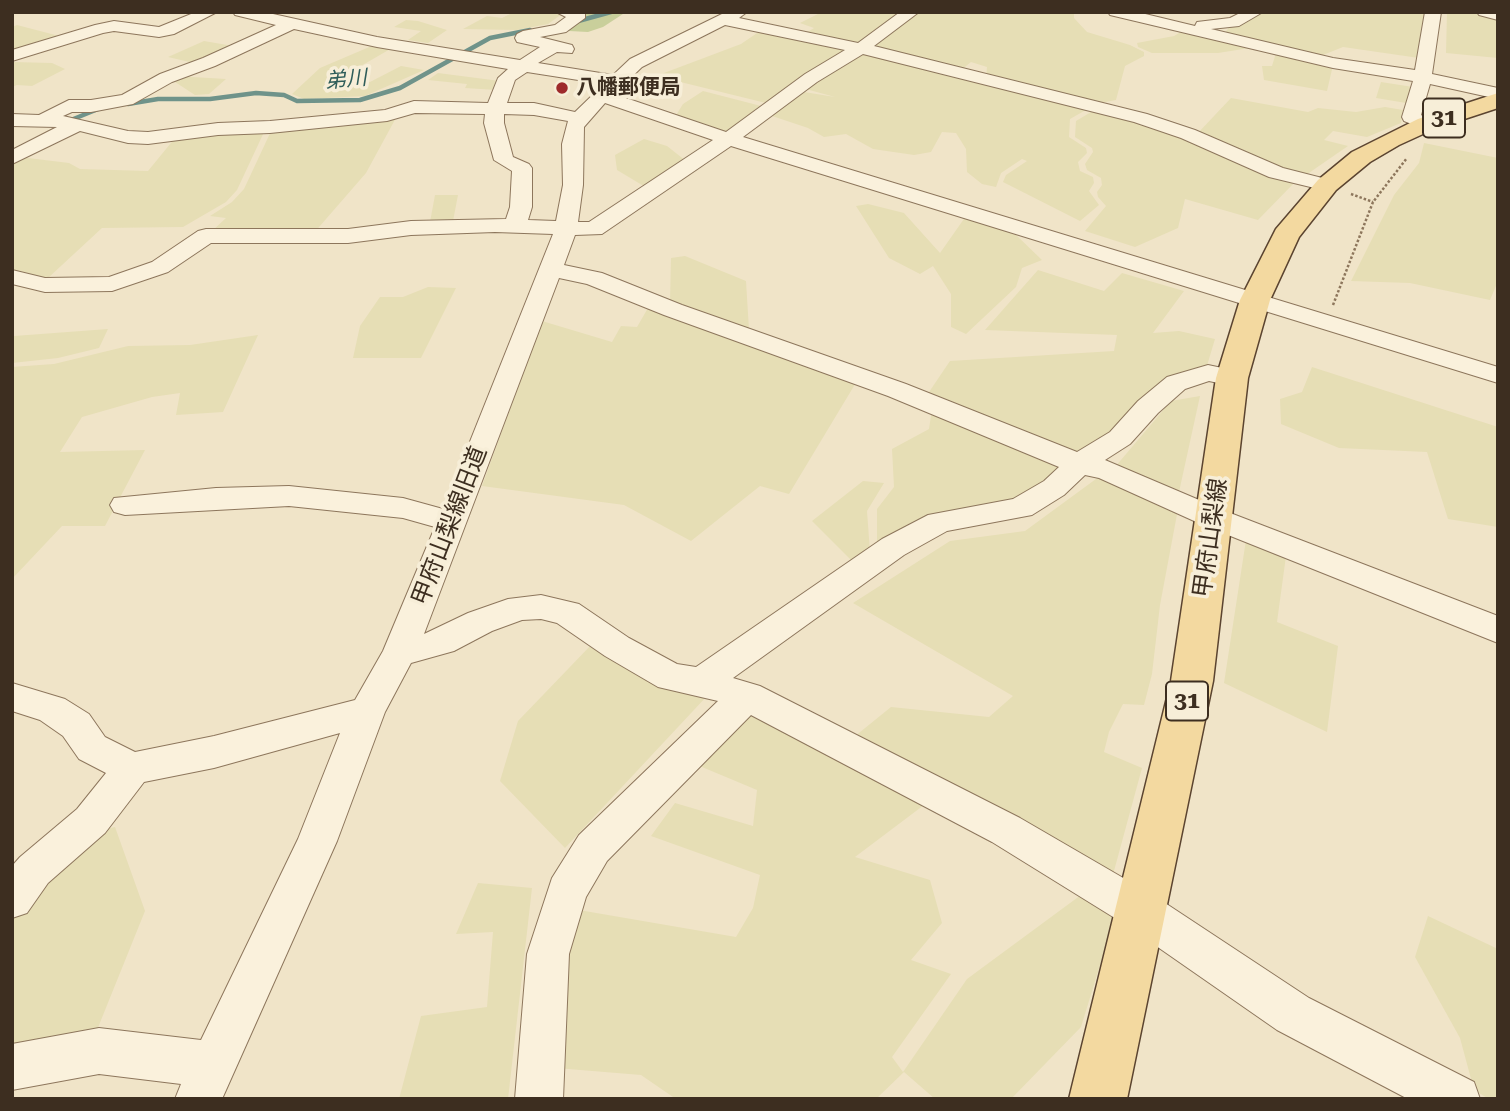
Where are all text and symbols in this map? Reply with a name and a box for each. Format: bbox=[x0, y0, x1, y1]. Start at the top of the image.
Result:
water label: 弟川 bbox=[324, 66, 368, 94]
place label: 八幡郵便局 bbox=[576, 75, 681, 101]
marker: 八幡郵便局 bbox=[554, 80, 570, 96]
road number: 31 bbox=[1423, 99, 1465, 138]
street label: 甲府山梨線旧道 bbox=[406, 442, 494, 610]
street label: 甲府山梨線 bbox=[1188, 477, 1234, 599]
road number: 31 bbox=[1166, 681, 1208, 720]

